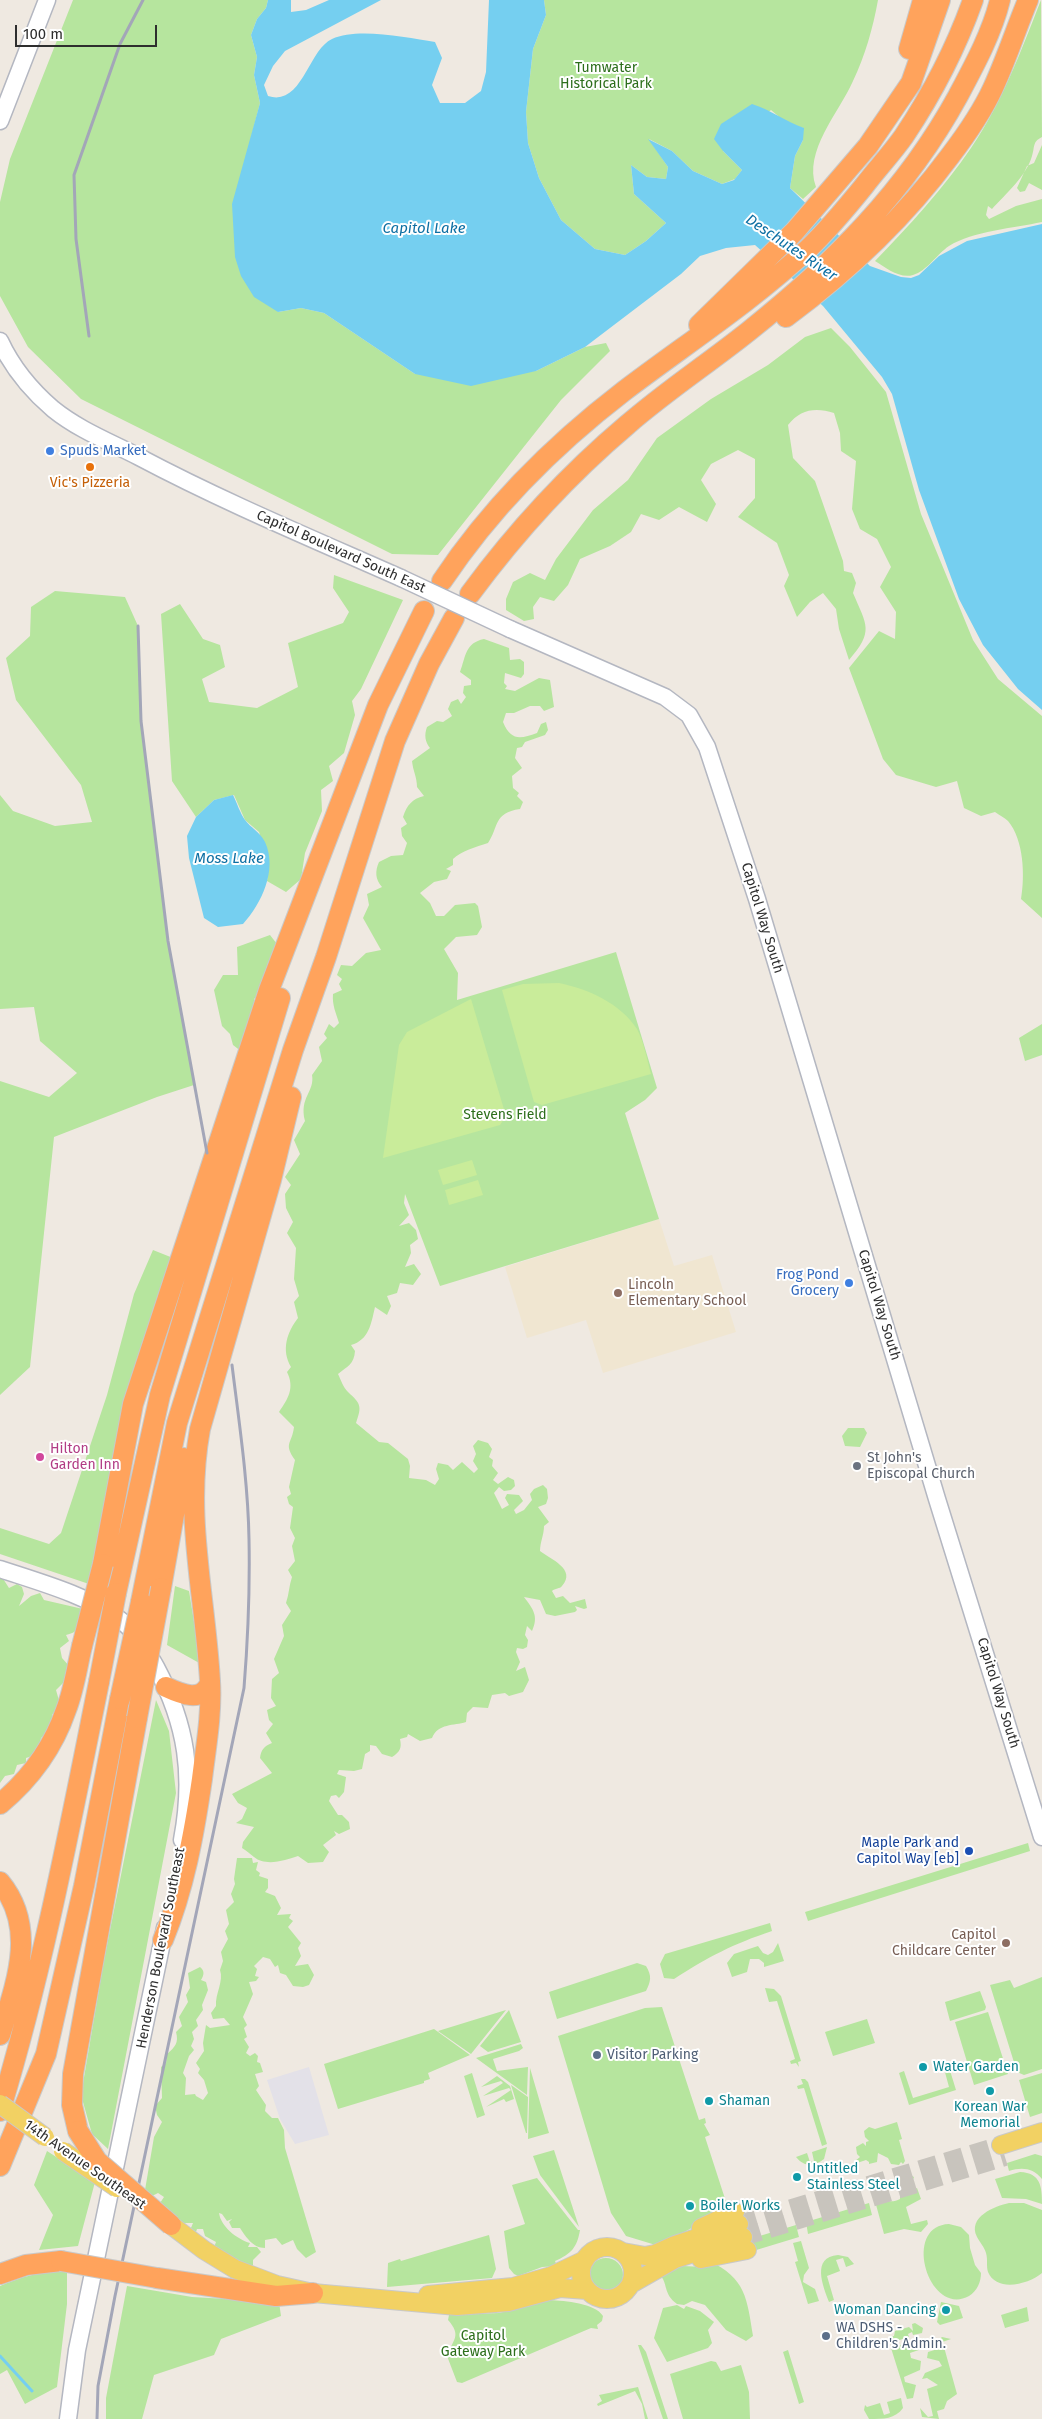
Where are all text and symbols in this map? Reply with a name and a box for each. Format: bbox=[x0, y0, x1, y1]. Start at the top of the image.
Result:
scale bar bbox=[18, 15, 160, 47]
text: 100 m bbox=[23, 25, 63, 43]
park label: Tumwater Historical Park bbox=[560, 60, 652, 92]
water label: Deschutes River bbox=[742, 211, 840, 285]
water label: Capitol Lake bbox=[383, 220, 465, 238]
place label: Spuds Market bbox=[60, 443, 146, 459]
marker: Spuds Market bbox=[44, 445, 56, 457]
marker: Vic's Pizzeria bbox=[84, 461, 96, 473]
place label: Vic's Pizzeria bbox=[50, 475, 130, 491]
street label: Capitol Boulevard South East bbox=[254, 507, 428, 597]
water label: Moss Lake bbox=[194, 850, 264, 868]
street label: Capitol Way South bbox=[737, 861, 787, 975]
park label: Stevens Field bbox=[463, 1107, 547, 1123]
street label: Capitol Way South bbox=[854, 1248, 904, 1362]
place label: Frog Pond Grocery bbox=[776, 1267, 839, 1300]
place label: Lincoln Elementary School bbox=[628, 1277, 746, 1310]
marker: Frog Pond Grocery bbox=[843, 1277, 855, 1289]
marker: Lincoln Elementary School bbox=[612, 1287, 624, 1299]
place label: Hilton Garden Inn bbox=[50, 1441, 120, 1474]
place label: St John's Episcopal Church bbox=[867, 1450, 975, 1482]
marker: Hilton Garden Inn bbox=[34, 1451, 46, 1463]
marker: St John's Episcopal Church bbox=[851, 1460, 863, 1472]
street label: Capitol Way South bbox=[973, 1636, 1023, 1750]
place label: Maple Park and Capitol Way [eb] bbox=[856, 1835, 959, 1868]
marker: Maple Park and Capitol Way [eb] bbox=[963, 1845, 975, 1857]
street label: Henderson Boulevard Southeast bbox=[133, 1846, 189, 2050]
place label: Capitol Childcare Center bbox=[892, 1927, 996, 1960]
marker: Capitol Childcare Center bbox=[1000, 1937, 1012, 1949]
place label: Visitor Parking bbox=[607, 2047, 698, 2063]
marker: Visitor Parking bbox=[591, 2049, 603, 2061]
place label: Water Garden bbox=[933, 2059, 1019, 2075]
marker: Water Garden bbox=[917, 2061, 929, 2073]
marker: Korean War Memorial bbox=[984, 2085, 996, 2097]
place label: Shaman bbox=[719, 2093, 770, 2109]
marker: Shaman bbox=[703, 2095, 715, 2107]
place label: Korean War Memorial bbox=[954, 2099, 1026, 2132]
street label: 14th Avenue Southeast bbox=[21, 2117, 149, 2213]
place label: Untitled Stainless Steel bbox=[807, 2161, 899, 2194]
marker: Untitled Stainless Steel bbox=[791, 2171, 803, 2183]
place label: Boiler Works bbox=[700, 2198, 780, 2214]
marker: Boiler Works bbox=[684, 2200, 696, 2212]
place label: Woman Dancing bbox=[834, 2302, 936, 2318]
marker: Woman Dancing bbox=[940, 2304, 952, 2316]
place label: WA DSHS - Children's Admin. bbox=[836, 2320, 946, 2352]
park label: Capitol Gateway Park bbox=[441, 2328, 525, 2360]
marker: WA DSHS - Children's Admin. bbox=[820, 2330, 832, 2342]

